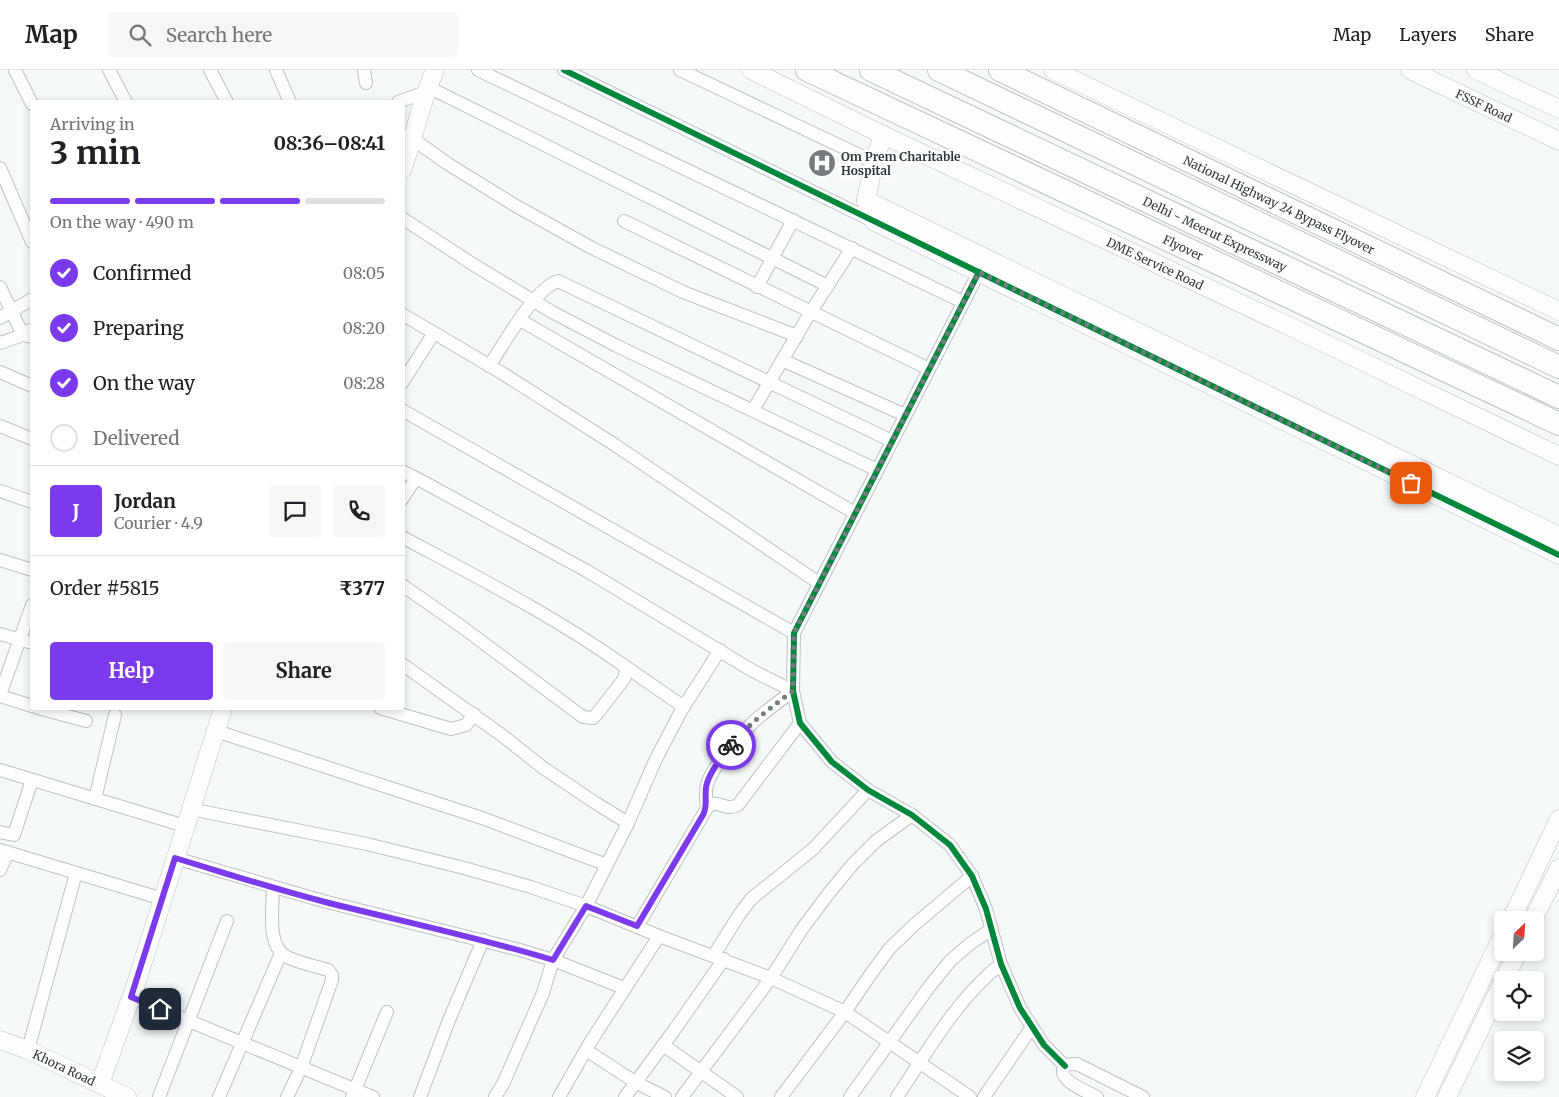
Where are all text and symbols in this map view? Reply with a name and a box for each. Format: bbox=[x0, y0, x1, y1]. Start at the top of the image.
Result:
search box bbox=[108, 12, 458, 57]
text: Map bbox=[25, 19, 78, 50]
icon: search bbox=[126, 21, 154, 49]
text: Search here bbox=[166, 23, 272, 47]
text: Map bbox=[1333, 23, 1371, 46]
text: Layers bbox=[1399, 23, 1457, 46]
text: Share bbox=[1485, 23, 1534, 46]
street label: FSSF Road bbox=[1453, 85, 1515, 125]
text: Arriving in bbox=[50, 114, 135, 134]
text: 08:36–08:41 bbox=[273, 131, 385, 155]
text: 3 min bbox=[50, 133, 141, 173]
hospital icon: Om Prem Charitable Hospital bbox=[807, 148, 837, 178]
place label: Om Prem Charitable Hospital bbox=[841, 149, 961, 178]
street label: National Highway 24 Bypass Flyover bbox=[1181, 152, 1377, 258]
street label: Delhi - Meerut Expressway bbox=[1141, 193, 1289, 274]
text: On the way · 490 m bbox=[50, 212, 194, 232]
street label: Flyover bbox=[1160, 230, 1206, 262]
street label: DME Service Road bbox=[1104, 234, 1206, 292]
icon: check bbox=[50, 259, 78, 287]
text: Confirmed bbox=[93, 261, 191, 285]
text: 08:05 bbox=[343, 263, 385, 283]
icon: check bbox=[50, 314, 78, 342]
text: Preparing bbox=[93, 316, 184, 340]
text: 08:20 bbox=[343, 318, 385, 338]
icon: check bbox=[50, 369, 78, 397]
text: On the way bbox=[93, 371, 195, 395]
text: 08:28 bbox=[343, 373, 385, 393]
text: Delivered bbox=[93, 426, 180, 450]
pin bbox=[1390, 462, 1432, 504]
icon: bag bbox=[1397, 469, 1425, 497]
button: chat bbox=[269, 485, 321, 537]
button: phone bbox=[333, 485, 385, 537]
text: Jordan bbox=[114, 489, 176, 513]
text: J bbox=[72, 499, 80, 523]
text: Courier · 4.9 bbox=[114, 513, 203, 533]
text: Order #5815 bbox=[50, 576, 160, 600]
text: ₹377 bbox=[339, 576, 385, 600]
button: Help bbox=[50, 642, 213, 700]
button: Share bbox=[223, 642, 385, 700]
courier bbox=[706, 720, 756, 770]
icon: bike bbox=[717, 731, 745, 759]
north arrow bbox=[1494, 911, 1544, 961]
map controls bbox=[1494, 911, 1544, 1081]
button: locate bbox=[1494, 971, 1544, 1021]
pin bbox=[139, 988, 181, 1030]
icon: home bbox=[146, 995, 174, 1023]
button: layers bbox=[1494, 1031, 1544, 1081]
street label: Khora Road bbox=[31, 1046, 98, 1088]

